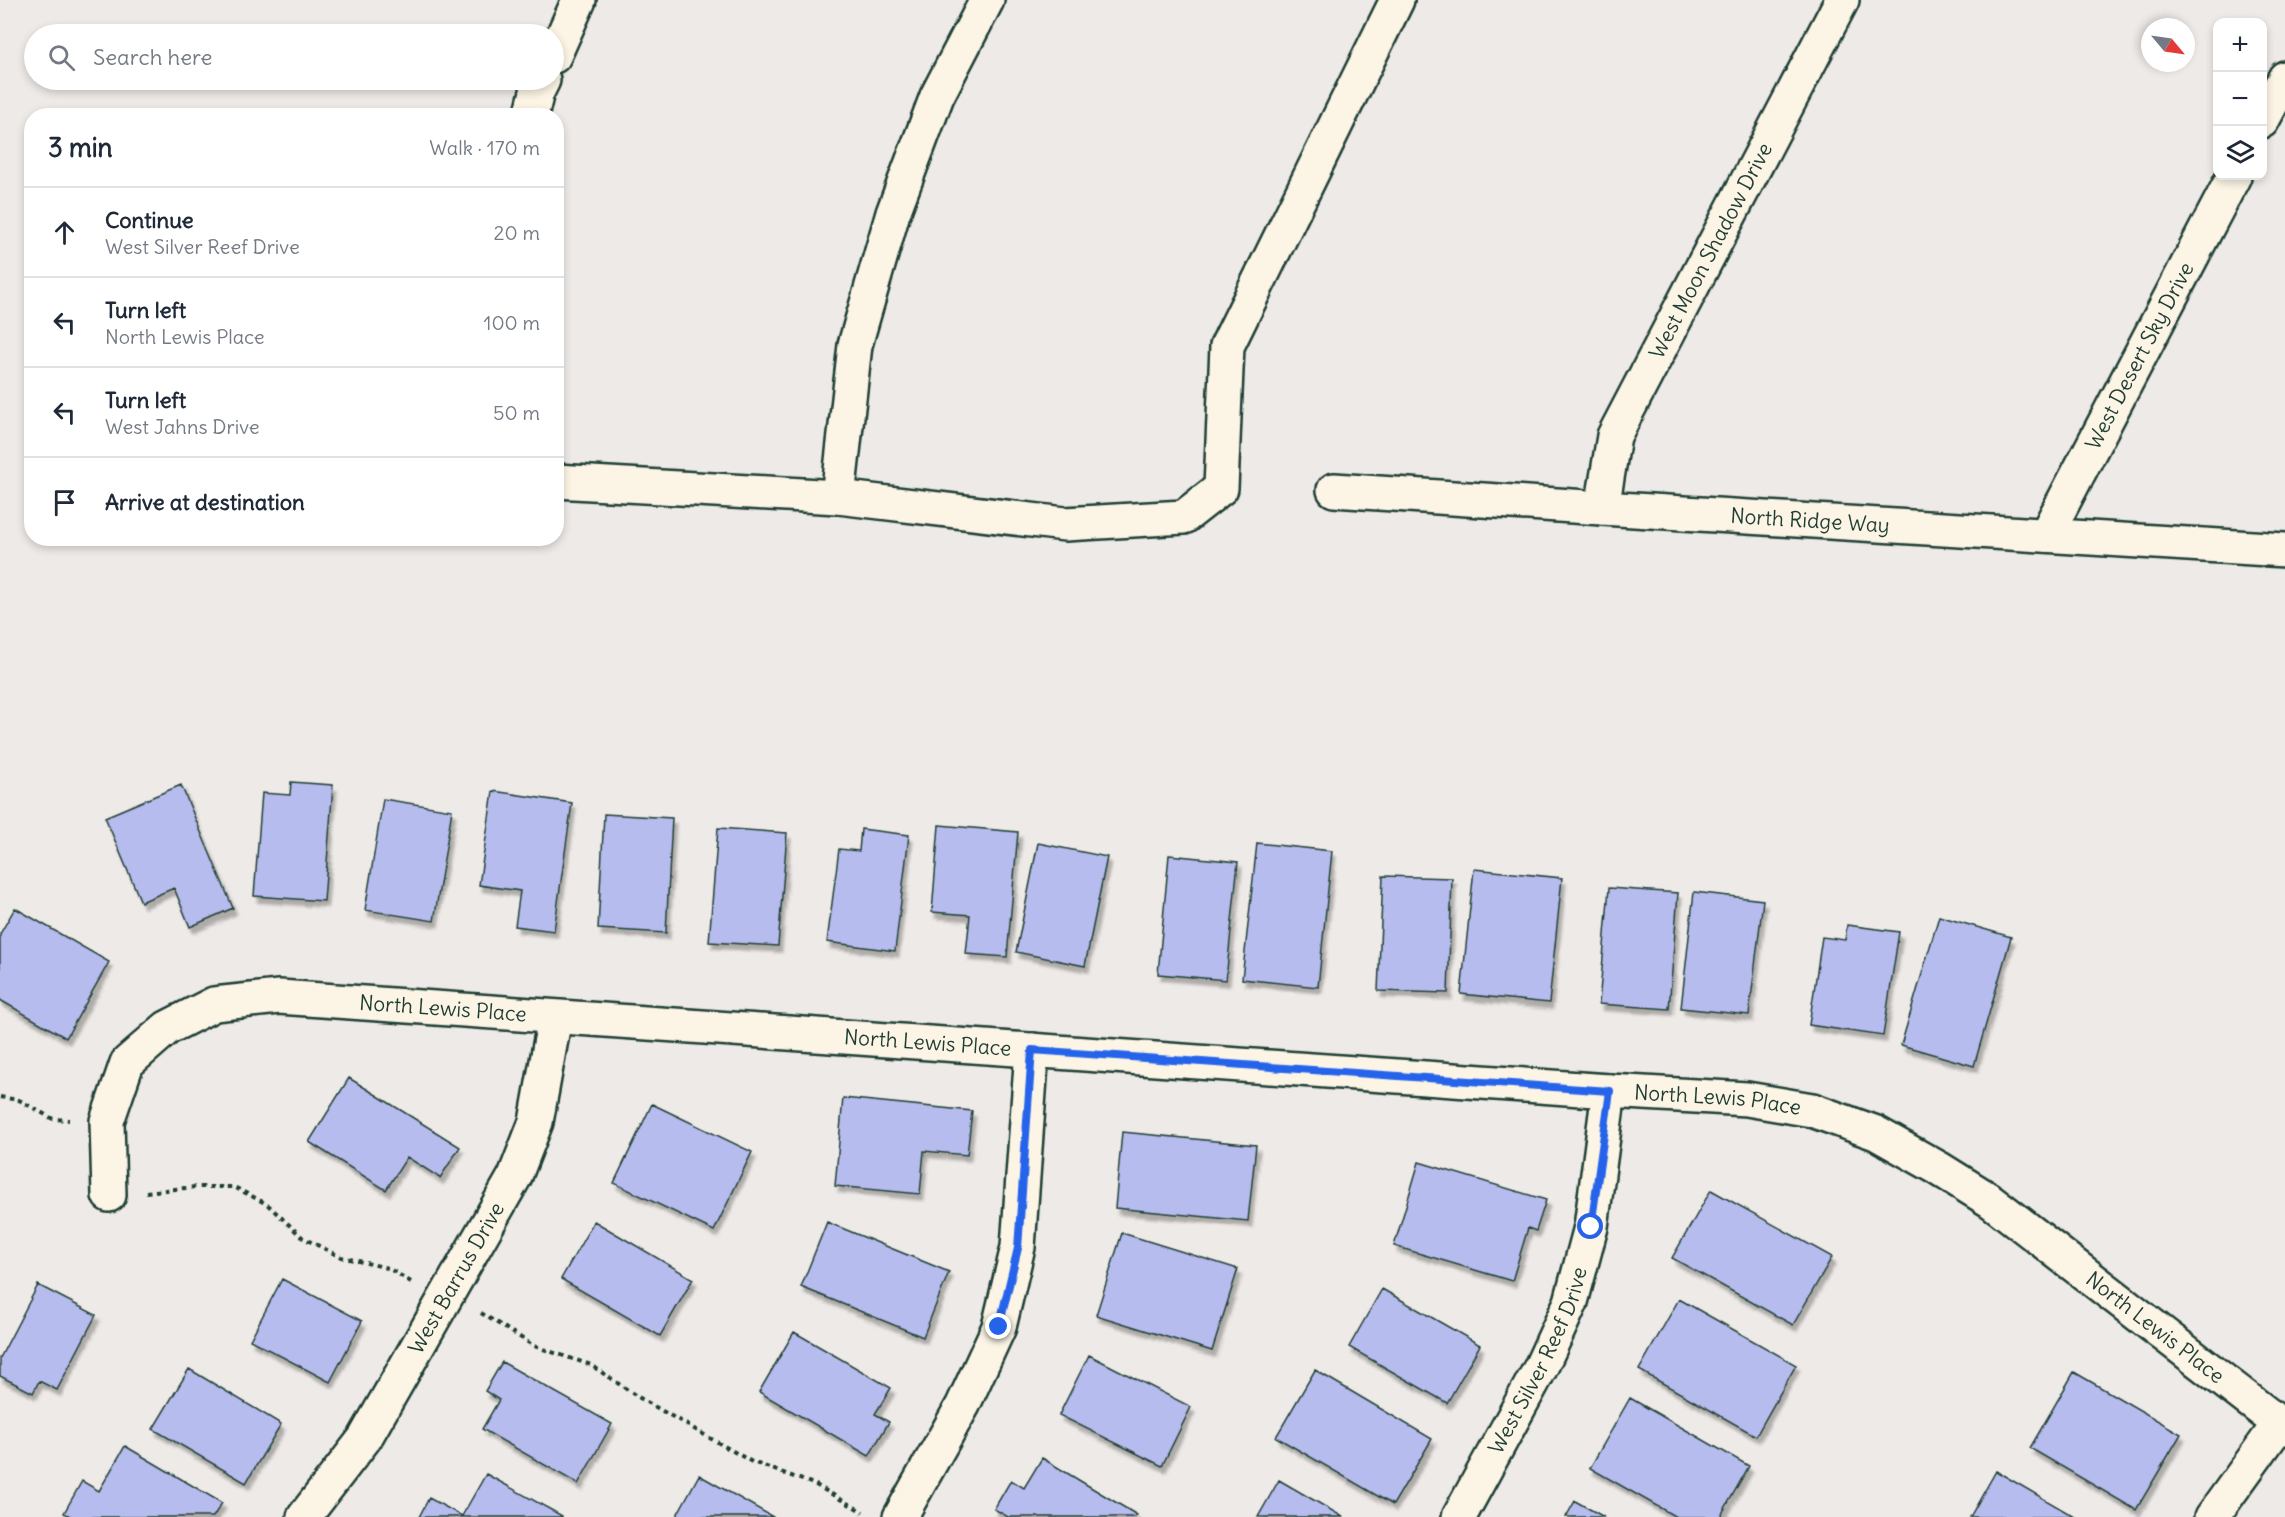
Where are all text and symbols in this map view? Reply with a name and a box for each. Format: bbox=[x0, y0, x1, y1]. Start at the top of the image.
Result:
north arrow bbox=[2141, 18, 2195, 72]
map controls bbox=[2213, 18, 2267, 180]
button: + bbox=[2213, 18, 2267, 72]
search box bbox=[24, 24, 564, 90]
icon: search bbox=[45, 41, 78, 74]
text: Search here bbox=[93, 43, 212, 71]
button: − bbox=[2213, 72, 2267, 126]
button: layers bbox=[2213, 126, 2267, 180]
text: 3 min bbox=[48, 131, 113, 164]
text: Walk · 170 m bbox=[429, 135, 540, 160]
street label: West Moon Shadow Drive bbox=[1643, 138, 1778, 363]
text: Continue bbox=[105, 206, 194, 234]
icon: ahead bbox=[48, 216, 81, 249]
text: 20 m bbox=[494, 220, 540, 245]
text: West Silver Reef Drive bbox=[105, 234, 300, 259]
street label: West Desert Sky Drive bbox=[2079, 257, 2199, 454]
text: Turn left bbox=[105, 296, 186, 324]
icon: left bbox=[48, 306, 81, 339]
text: 100 m bbox=[483, 310, 540, 335]
text: North Lewis Place bbox=[105, 324, 265, 349]
text: Turn left bbox=[105, 386, 186, 414]
icon: left bbox=[48, 396, 81, 429]
text: 50 m bbox=[493, 400, 540, 425]
text: West Jahns Drive bbox=[105, 414, 260, 439]
icon: arrive bbox=[48, 486, 81, 519]
text: Arrive at destination bbox=[105, 488, 305, 516]
street label: North Ridge Way bbox=[1730, 502, 1891, 539]
street label: North Lewis Place bbox=[358, 989, 528, 1027]
street label: North Lewis Place bbox=[843, 1023, 1012, 1062]
street label: North Lewis Place bbox=[1633, 1078, 1803, 1121]
street label: West Barrus Drive bbox=[402, 1197, 510, 1359]
route start bbox=[1577, 1213, 1603, 1239]
street label: West Silver Reef Drive bbox=[1482, 1264, 1593, 1459]
street label: North Lewis Place bbox=[2081, 1265, 2230, 1389]
route end bbox=[985, 1313, 1011, 1339]

